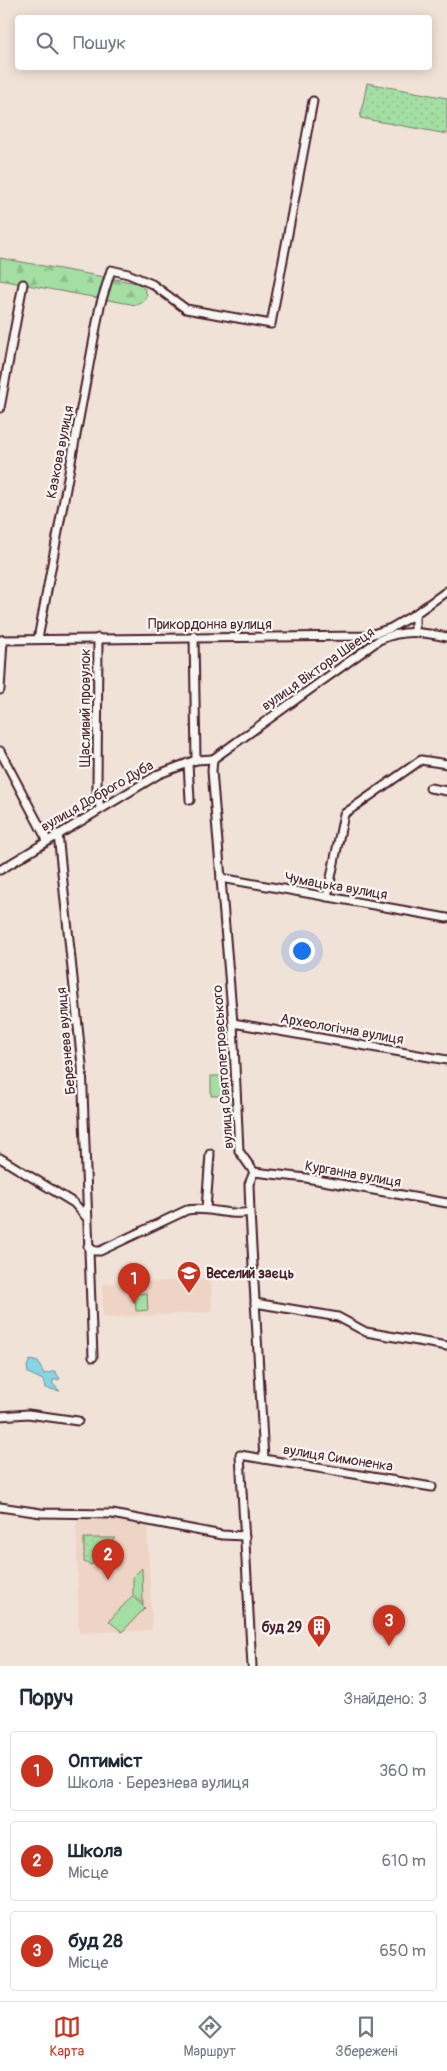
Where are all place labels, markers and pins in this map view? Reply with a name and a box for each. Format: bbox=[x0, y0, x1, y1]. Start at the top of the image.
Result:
school or university icon: Веселий заєць bbox=[176, 1260, 202, 1294]
pin: 1 bbox=[118, 1263, 150, 1304]
place label: Веселий заєць bbox=[206, 1265, 294, 1282]
pin: 2 bbox=[92, 1539, 124, 1580]
pin: 3 bbox=[373, 1605, 405, 1646]
building icon: буд 29 bbox=[306, 1614, 332, 1648]
place label: буд 29 bbox=[262, 1619, 302, 1636]

